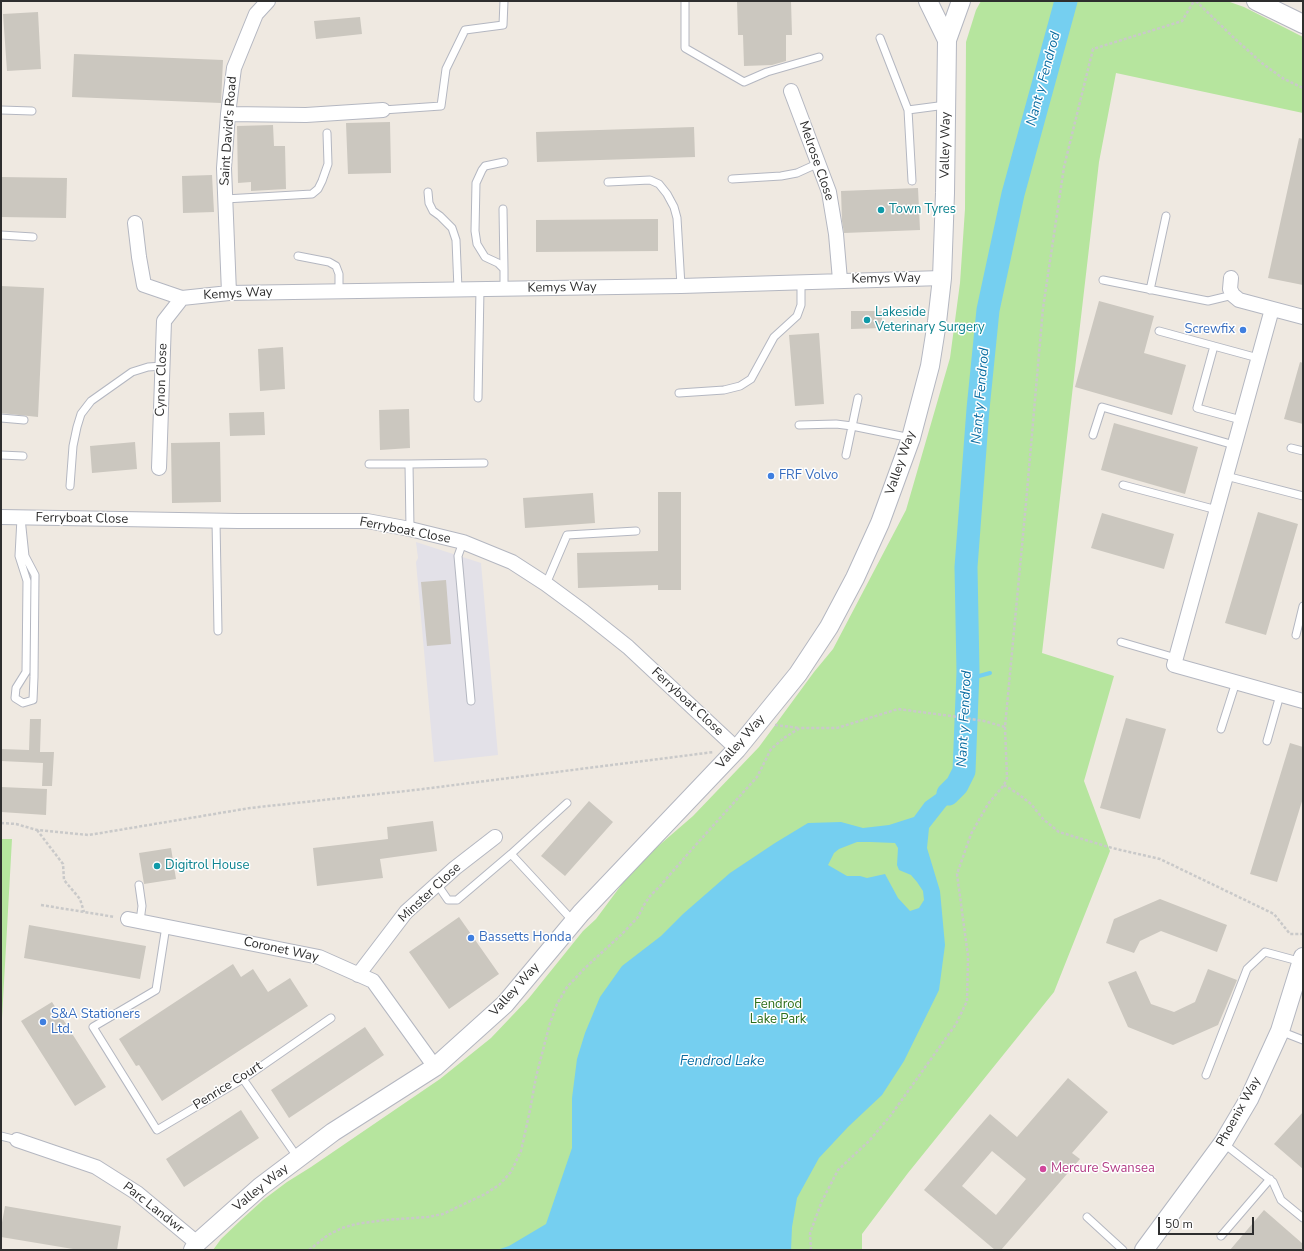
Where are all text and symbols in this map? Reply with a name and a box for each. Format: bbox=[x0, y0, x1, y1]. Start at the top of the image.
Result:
water label: Nant y Fendrod bbox=[1023, 30, 1065, 128]
street label: Saint David's Road bbox=[217, 76, 241, 186]
street label: Valley Way bbox=[938, 112, 954, 178]
street label: Melrose Close bbox=[795, 119, 837, 203]
place label: Town Tyres bbox=[889, 202, 956, 218]
marker: Town Tyres bbox=[876, 205, 886, 215]
street label: Kemys Way bbox=[851, 271, 921, 287]
street label: Kemys Way bbox=[527, 280, 597, 296]
street label: Kemys Way bbox=[203, 284, 273, 304]
place label: Lakeside Veterinary Surgery bbox=[875, 305, 985, 336]
marker: Lakeside Veterinary Surgery bbox=[862, 315, 872, 325]
place label: Screwfix bbox=[1184, 322, 1235, 338]
marker: Screwfix bbox=[1238, 325, 1248, 335]
street label: Cynon Close bbox=[153, 343, 171, 417]
water label: Nant y Fendrod bbox=[968, 347, 994, 445]
street label: Valley Way bbox=[883, 429, 919, 497]
place label: FRF Volvo bbox=[779, 468, 838, 484]
marker: FRF Volvo bbox=[766, 471, 776, 481]
street label: Ferryboat Close bbox=[36, 510, 128, 528]
street label: Ferryboat Close bbox=[358, 515, 452, 547]
street label: Ferryboat Close bbox=[648, 665, 726, 739]
water label: Nant y Fendrod bbox=[954, 670, 976, 768]
street label: Valley Way bbox=[713, 712, 769, 772]
place label: Digitrol House bbox=[165, 858, 249, 874]
street label: Minster Close bbox=[395, 860, 465, 926]
marker: Digitrol House bbox=[152, 861, 162, 871]
place label: Bassetts Honda bbox=[479, 930, 572, 946]
marker: Bassetts Honda bbox=[466, 933, 476, 943]
street label: Coronet Way bbox=[242, 934, 320, 966]
street label: Valley Way bbox=[487, 960, 543, 1020]
park label: Fendrod Lake Park bbox=[750, 997, 806, 1028]
place label: S&A Stationers Ltd. bbox=[51, 1007, 140, 1038]
marker: S&A Stationers Ltd. bbox=[38, 1017, 48, 1027]
water label: Fendrod Lake bbox=[680, 1054, 764, 1070]
street label: Penrice Court bbox=[191, 1059, 265, 1113]
street label: Phoenix Way bbox=[1213, 1074, 1265, 1150]
street label: Valley Way bbox=[230, 1161, 292, 1215]
place label: Mercure Swansea bbox=[1051, 1161, 1155, 1177]
marker: Mercure Swansea bbox=[1038, 1164, 1048, 1174]
street label: Parc Landwr bbox=[119, 1179, 187, 1237]
scale bar bbox=[1160, 1209, 1256, 1235]
text: 50 m bbox=[1165, 1216, 1193, 1232]

